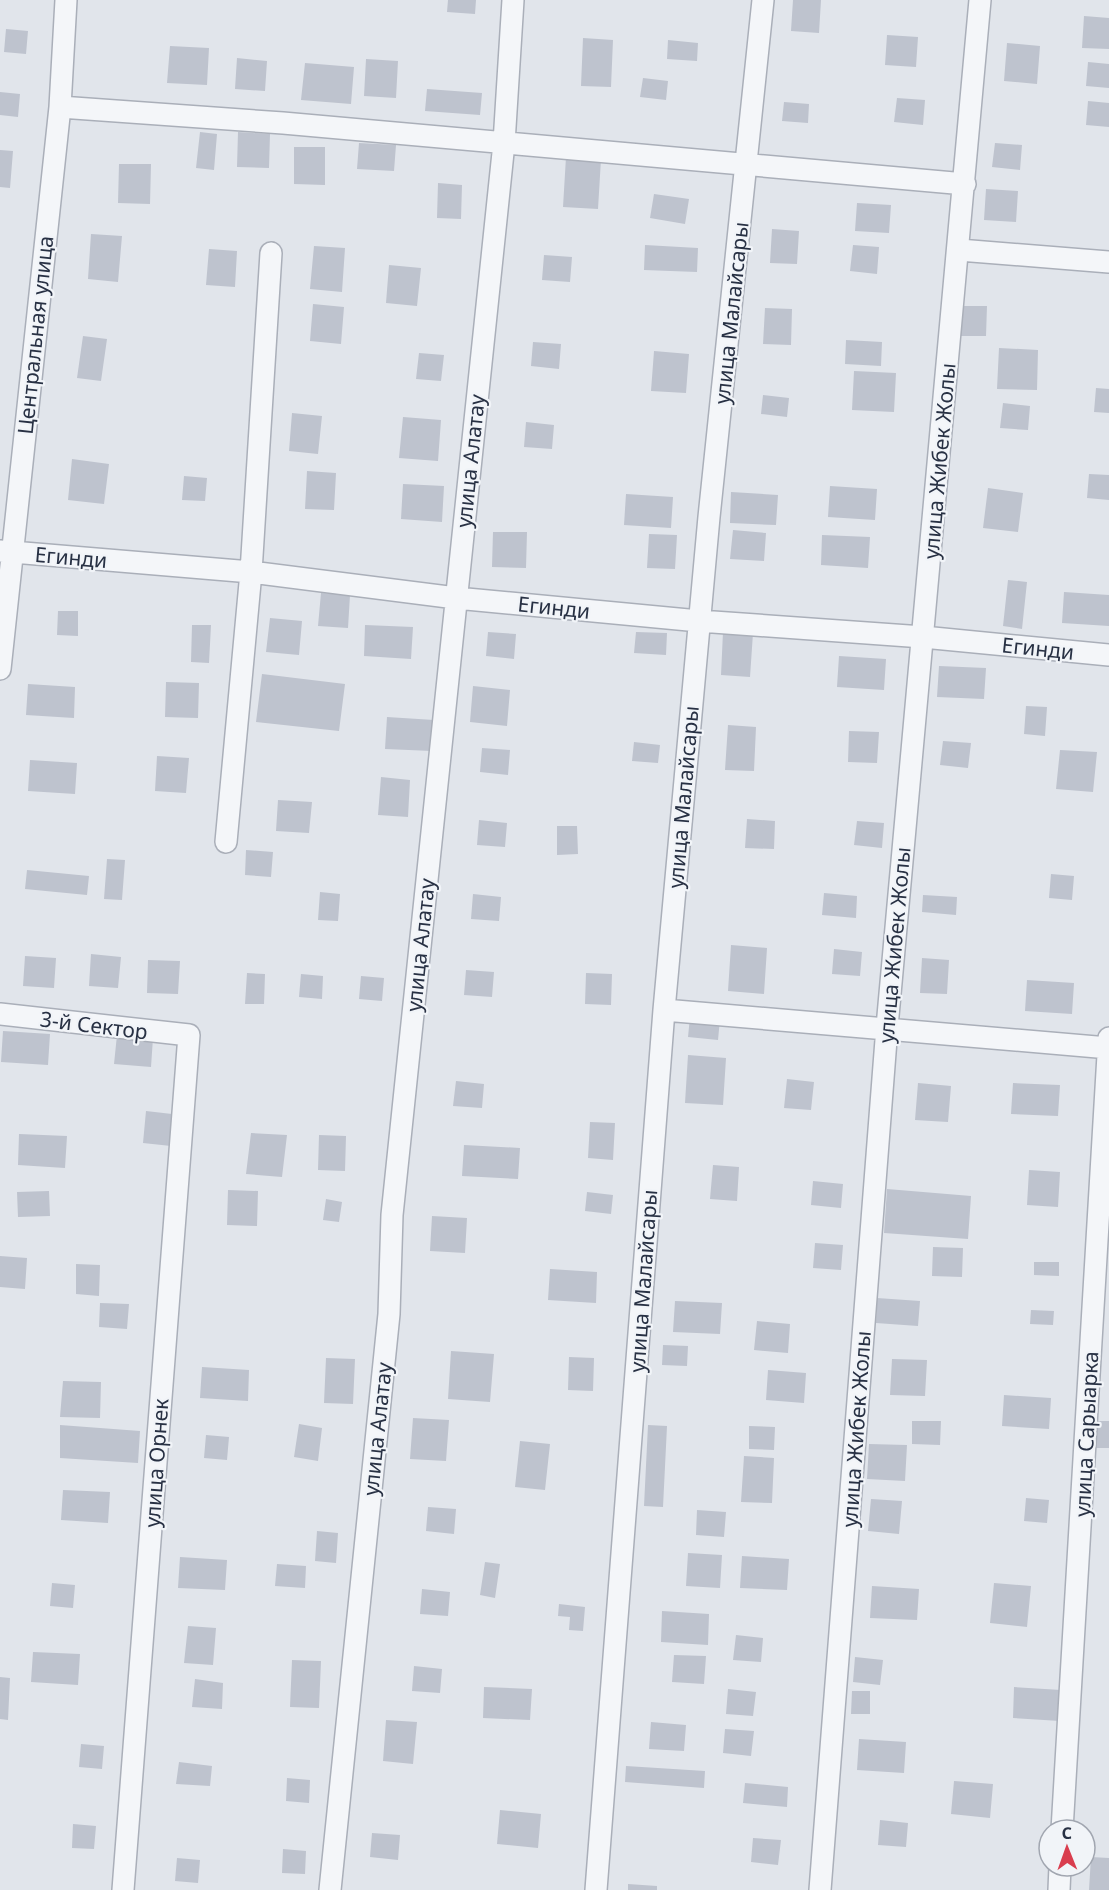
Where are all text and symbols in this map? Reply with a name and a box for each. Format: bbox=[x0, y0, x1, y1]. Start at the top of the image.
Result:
street label: улица Малайсары bbox=[707, 220, 755, 406]
street label: Центральная улица bbox=[11, 234, 59, 436]
street label: улица Жибек Жолы bbox=[916, 362, 962, 560]
street label: улица Алатау bbox=[449, 393, 491, 529]
street label: Егинди bbox=[34, 540, 108, 574]
street label: Егинди bbox=[516, 589, 592, 625]
street label: Егинди bbox=[1000, 630, 1076, 666]
street label: улица Малайсары bbox=[661, 704, 705, 890]
street label: улица Жибек Жолы bbox=[871, 846, 917, 1044]
street label: улица Алатау bbox=[399, 877, 441, 1013]
street label: 3-й Сектор bbox=[39, 1005, 149, 1045]
street label: улица Малайсары bbox=[623, 1188, 663, 1374]
street label: улица Жибек Жолы bbox=[835, 1330, 877, 1528]
street label: улица Сарыарка bbox=[1068, 1351, 1104, 1517]
street label: улица Алатау bbox=[356, 1361, 398, 1497]
street label: улица Орнек bbox=[138, 1397, 174, 1529]
north arrow bbox=[1037, 1818, 1097, 1878]
text: С bbox=[1061, 1822, 1072, 1844]

